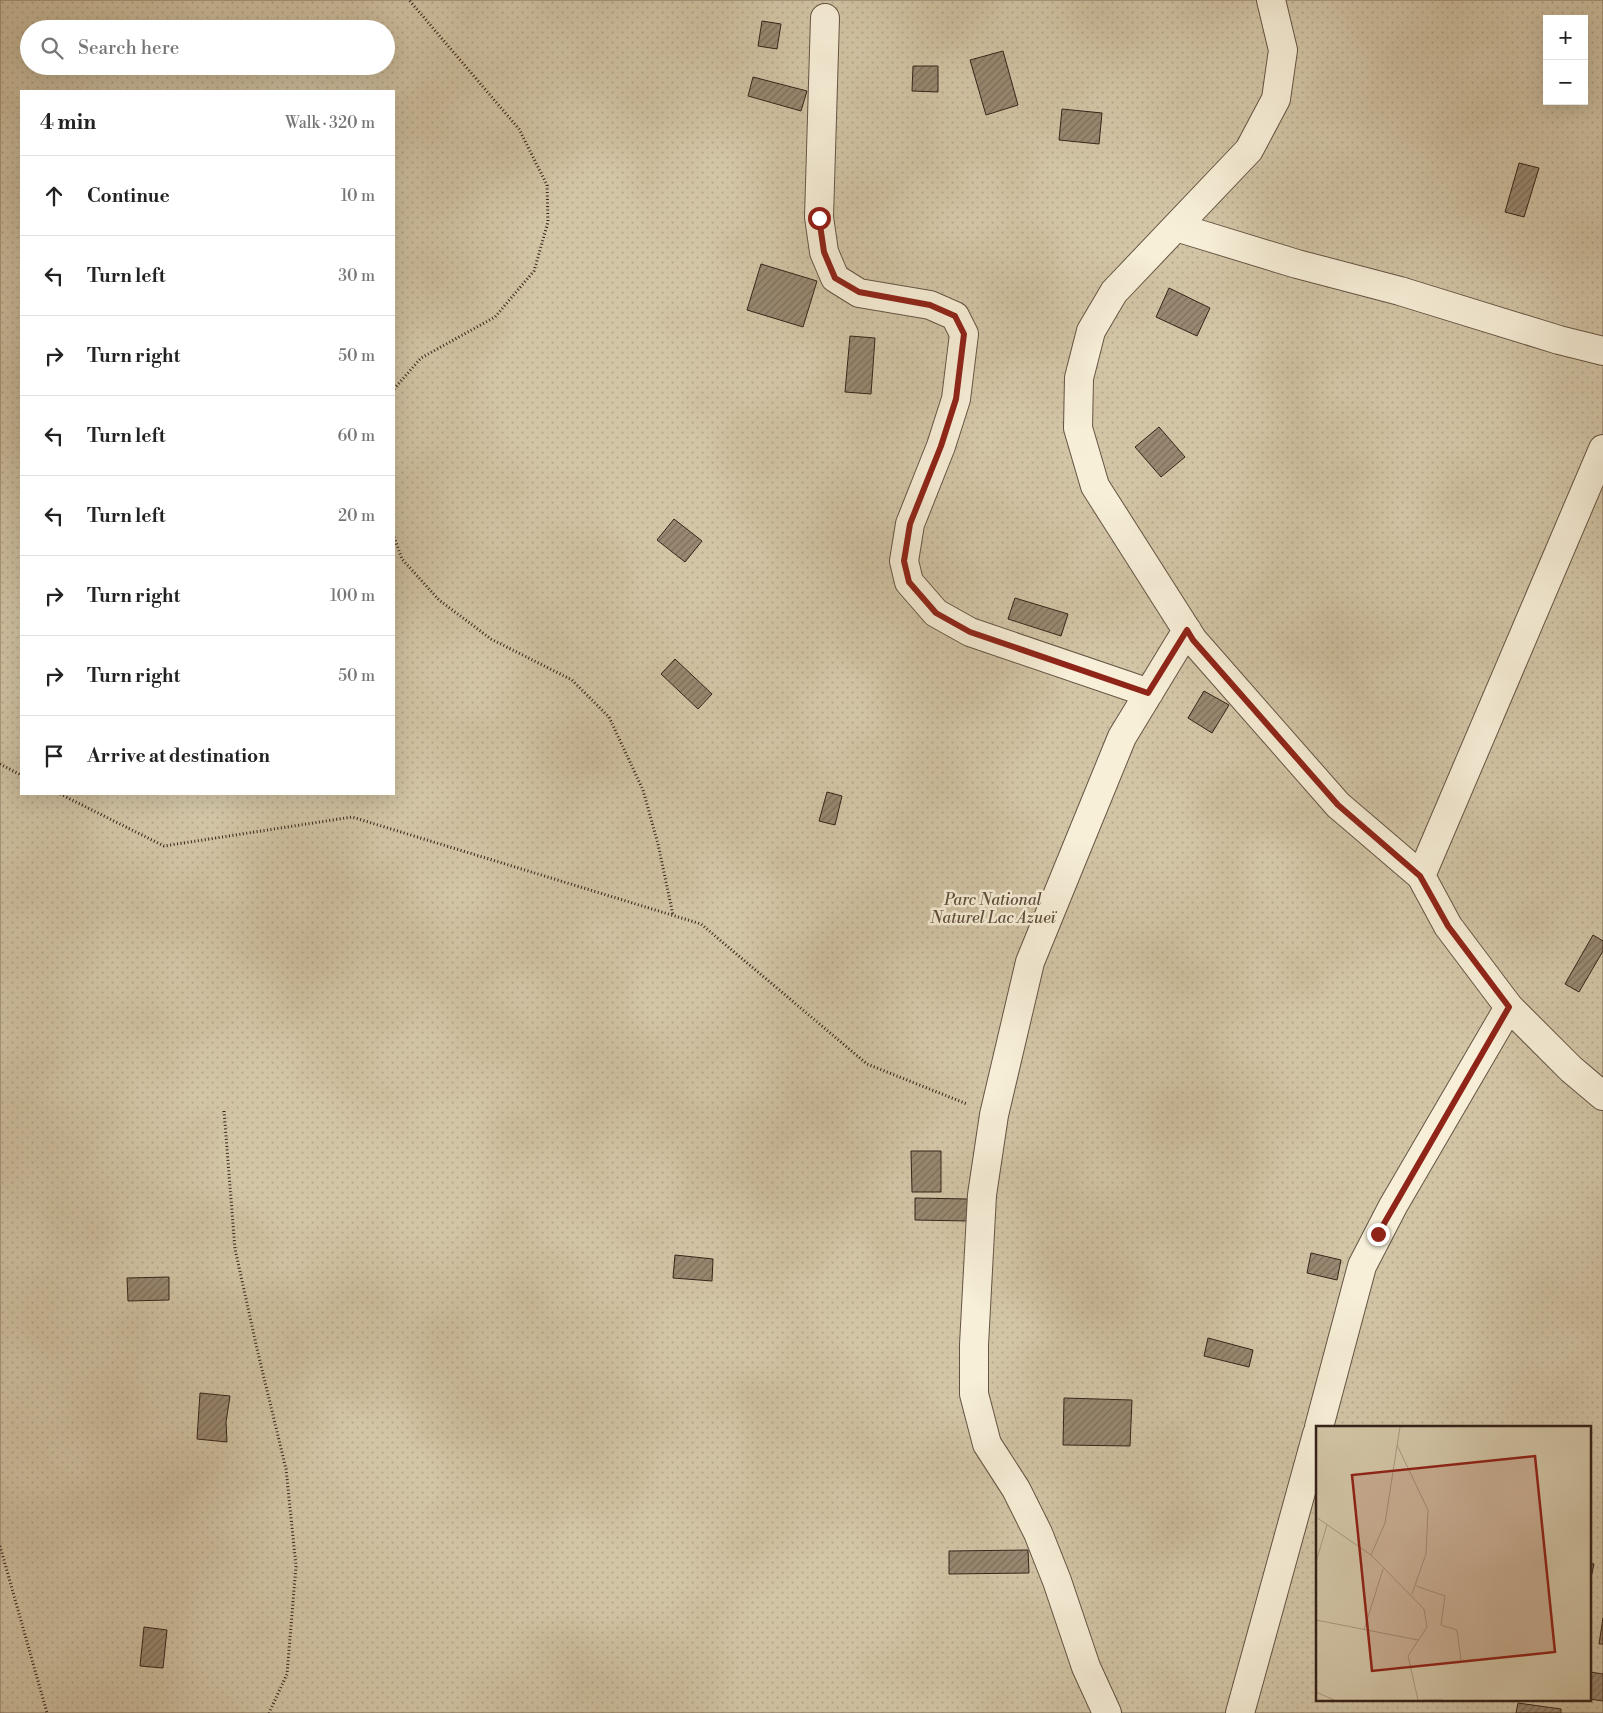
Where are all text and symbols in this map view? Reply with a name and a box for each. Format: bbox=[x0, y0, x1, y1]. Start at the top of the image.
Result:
map controls bbox=[1543, 15, 1588, 105]
button: + bbox=[1543, 15, 1588, 60]
search box bbox=[20, 20, 395, 75]
icon: search bbox=[38, 34, 66, 62]
text: Search here bbox=[78, 36, 179, 60]
button: − bbox=[1543, 60, 1588, 105]
text: 4 min bbox=[40, 110, 96, 136]
text: Walk · 320 m bbox=[285, 113, 375, 133]
icon: ahead bbox=[40, 182, 68, 210]
text: Continue bbox=[87, 184, 170, 208]
text: 10 m bbox=[341, 186, 375, 206]
route start bbox=[808, 207, 831, 230]
icon: left bbox=[40, 262, 68, 290]
text: Turn left bbox=[87, 264, 166, 288]
text: 30 m bbox=[338, 266, 375, 286]
icon: right bbox=[40, 342, 68, 370]
text: Turn right bbox=[87, 344, 180, 368]
text: 50 m bbox=[338, 346, 375, 366]
icon: left bbox=[40, 422, 68, 450]
text: Turn left bbox=[87, 424, 166, 448]
text: 60 m bbox=[337, 426, 375, 446]
icon: left bbox=[40, 502, 68, 530]
text: Turn left bbox=[87, 504, 166, 528]
text: 20 m bbox=[338, 506, 375, 526]
icon: right bbox=[40, 582, 68, 610]
text: Turn right bbox=[87, 584, 180, 608]
text: 100 m bbox=[330, 586, 375, 606]
icon: right bbox=[40, 662, 68, 690]
text: Turn right bbox=[87, 664, 180, 688]
text: 50 m bbox=[338, 666, 375, 686]
icon: arrive bbox=[40, 742, 68, 770]
text: Arrive at destination bbox=[87, 744, 270, 768]
park label: Parc National Naturel Lac Azueï bbox=[929, 890, 1058, 928]
route end bbox=[1367, 1223, 1390, 1246]
inset map bbox=[1316, 1426, 1590, 1700]

